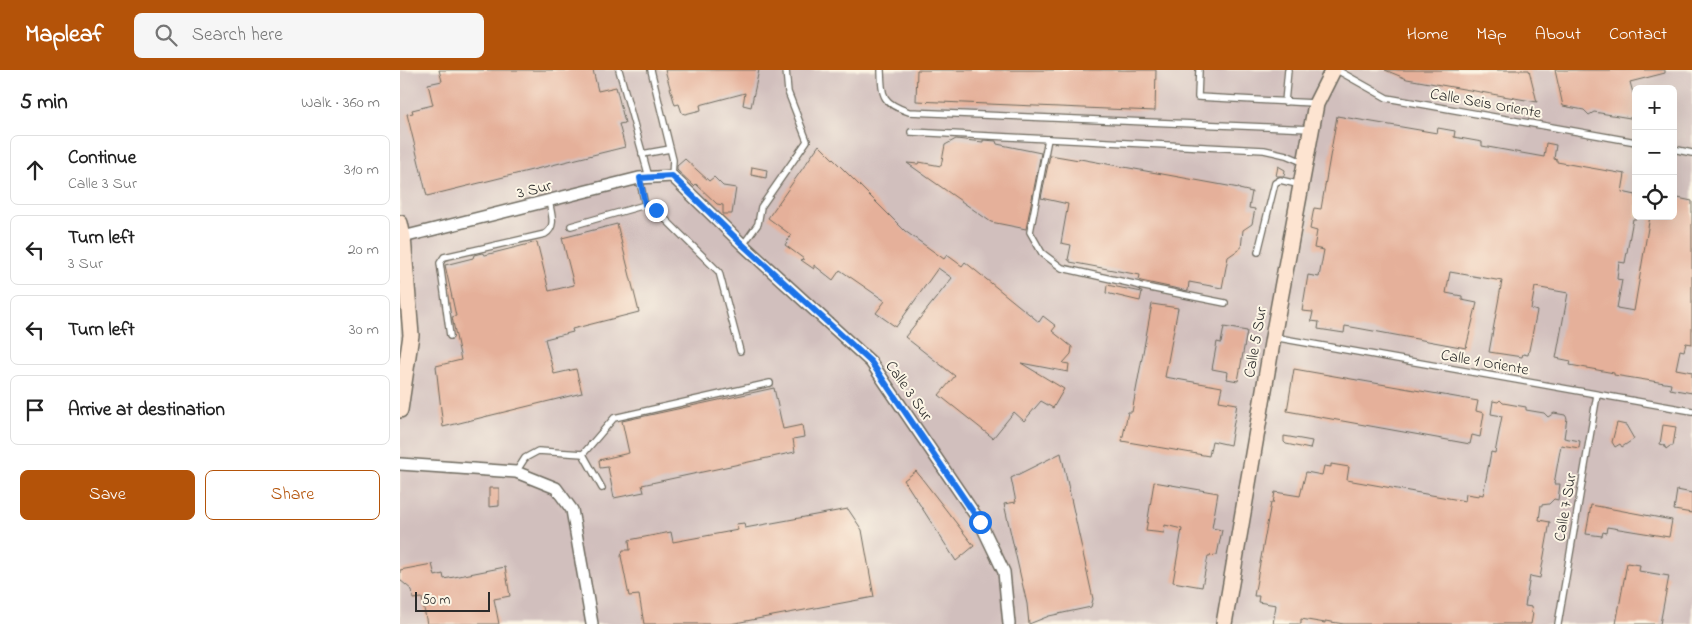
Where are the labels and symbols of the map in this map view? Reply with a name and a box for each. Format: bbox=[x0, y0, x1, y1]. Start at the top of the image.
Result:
street label: Calle Seis Oriente bbox=[1428, 82, 1544, 126]
street label: 3 Sur bbox=[515, 174, 554, 206]
route end bbox=[645, 199, 668, 222]
street label: Calle 5 Sur bbox=[1238, 305, 1274, 380]
street label: Calle 1 Oriente bbox=[1439, 343, 1531, 383]
street label: Calle 3 Sur bbox=[879, 356, 938, 426]
street label: Calle 7 Sur bbox=[1548, 471, 1584, 543]
route start bbox=[969, 511, 992, 534]
scale bar bbox=[415, 589, 490, 612]

